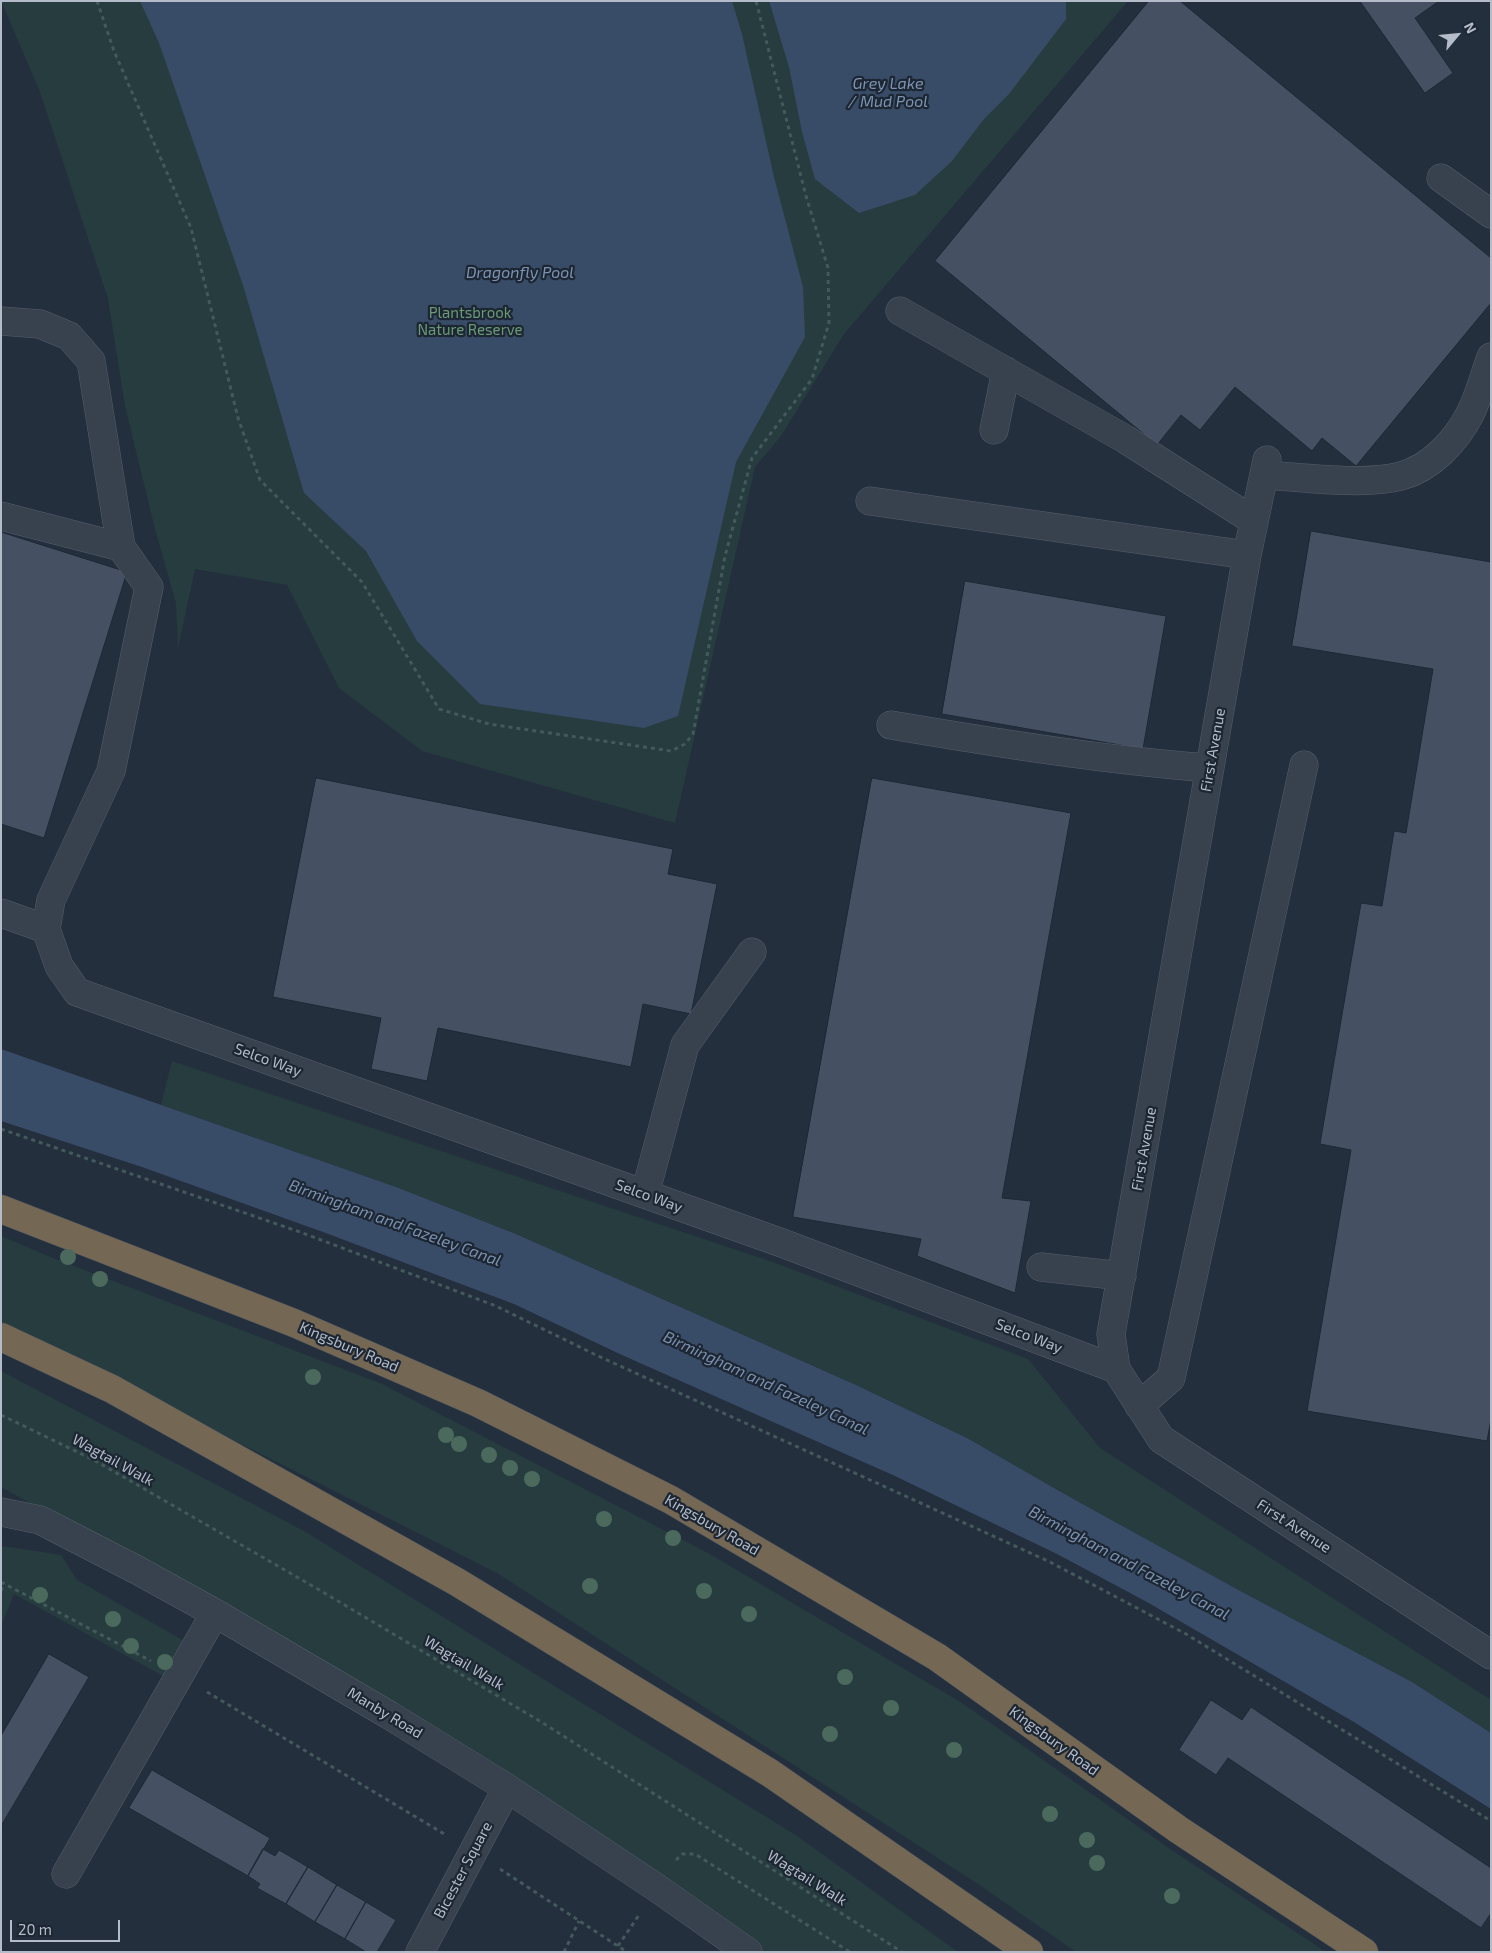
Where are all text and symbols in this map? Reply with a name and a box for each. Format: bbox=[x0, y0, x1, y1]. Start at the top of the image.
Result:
north arrow bbox=[1432, 10, 1482, 60]
text: N bbox=[1461, 19, 1481, 36]
water label: Grey Lake / Mud Pool bbox=[848, 74, 928, 112]
water label: Dragonfly Pool bbox=[466, 263, 574, 283]
park label: Plantsbrook Nature Reserve bbox=[417, 304, 523, 339]
street label: First Avenue bbox=[1197, 707, 1229, 793]
street label: Selco Way bbox=[232, 1040, 304, 1080]
street label: First Avenue bbox=[1128, 1106, 1160, 1192]
water label: Birmingham and Fazeley Canal bbox=[286, 1176, 504, 1270]
street label: Selco Way bbox=[613, 1176, 685, 1216]
street label: Selco Way bbox=[993, 1315, 1065, 1357]
street label: Kingsbury Road bbox=[297, 1318, 401, 1376]
water label: Birmingham and Fazeley Canal bbox=[660, 1327, 872, 1439]
street label: Wagtail Walk bbox=[69, 1430, 157, 1490]
street label: Kingsbury Road bbox=[662, 1491, 762, 1559]
street label: First Avenue bbox=[1254, 1495, 1334, 1557]
water label: Birmingham and Fazeley Canal bbox=[1025, 1502, 1233, 1624]
street label: Wagtail Walk bbox=[421, 1632, 507, 1694]
street label: Manby Road bbox=[344, 1684, 426, 1742]
street label: Kingsbury Road bbox=[1006, 1702, 1102, 1780]
street label: Bicester Square bbox=[430, 1819, 496, 1921]
street label: Wagtail Walk bbox=[764, 1846, 850, 1910]
scale bar bbox=[12, 1910, 122, 1942]
text: 20 m bbox=[18, 1920, 52, 1938]

